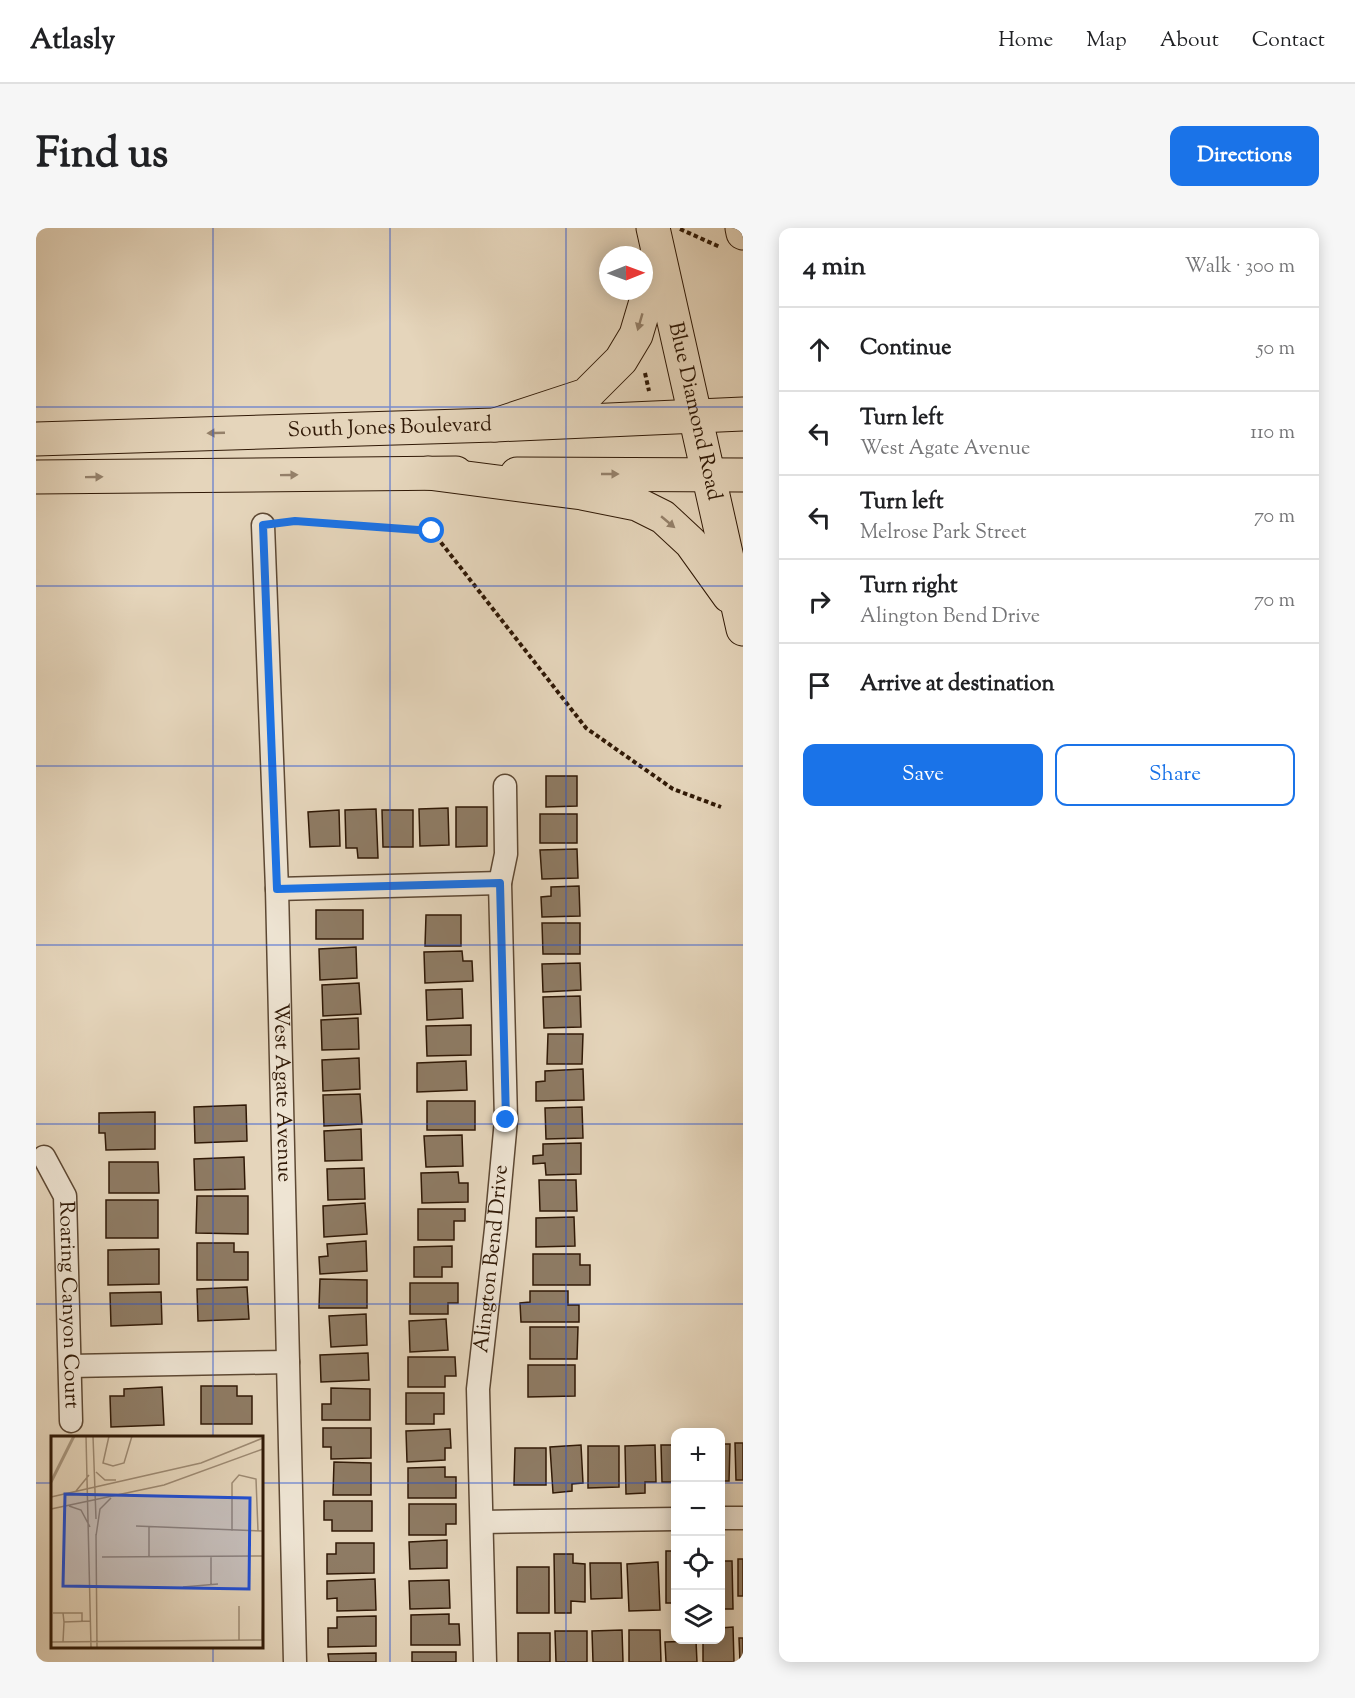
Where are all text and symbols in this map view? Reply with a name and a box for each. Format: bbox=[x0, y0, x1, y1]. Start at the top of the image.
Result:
text: Atlasly bbox=[30, 21, 115, 61]
text: Home bbox=[998, 26, 1053, 56]
text: Map bbox=[1086, 26, 1127, 56]
text: About bbox=[1160, 26, 1219, 56]
text: Contact bbox=[1252, 26, 1325, 56]
text: Find us bbox=[36, 126, 168, 186]
button: Directions bbox=[1170, 126, 1319, 186]
north arrow bbox=[599, 246, 653, 300]
text: 4 min bbox=[803, 249, 866, 286]
text: Walk · 300 m bbox=[1185, 253, 1295, 282]
one-way arrow bbox=[635, 313, 644, 331]
street label: Blue Diamond Road bbox=[660, 319, 729, 504]
icon: ahead bbox=[803, 333, 836, 366]
text: Continue bbox=[860, 333, 951, 365]
text: 50 m bbox=[1257, 335, 1295, 364]
text: Turn left bbox=[860, 403, 943, 435]
street label: South Jones Boulevard bbox=[287, 410, 493, 446]
icon: left bbox=[803, 417, 836, 450]
text: 110 m bbox=[1250, 419, 1295, 448]
one-way arrow bbox=[207, 429, 226, 438]
text: West Agate Avenue bbox=[860, 435, 1030, 464]
one-way arrow bbox=[601, 469, 620, 479]
one-way arrow bbox=[280, 470, 299, 479]
one-way arrow bbox=[85, 472, 104, 482]
text: Turn left bbox=[860, 487, 943, 519]
icon: left bbox=[803, 501, 836, 534]
text: 70 m bbox=[1254, 503, 1295, 532]
one-way arrow bbox=[660, 516, 676, 529]
route start bbox=[418, 517, 444, 543]
text: Melrose Park Street bbox=[860, 519, 1027, 548]
text: Turn right bbox=[860, 571, 957, 603]
icon: right bbox=[803, 585, 836, 618]
text: 70 m bbox=[1254, 587, 1295, 616]
text: Alington Bend Drive bbox=[860, 603, 1040, 632]
icon: arrive bbox=[803, 669, 836, 702]
text: Arrive at destination bbox=[860, 669, 1055, 701]
button: Save bbox=[803, 744, 1043, 806]
button: Share bbox=[1055, 744, 1295, 806]
street label: West Agate Avenue bbox=[265, 1003, 299, 1183]
route end bbox=[492, 1106, 518, 1132]
street label: Alington Bend Drive bbox=[467, 1163, 517, 1355]
street label: Roaring Canyon Court bbox=[50, 1200, 86, 1409]
map controls bbox=[671, 1428, 725, 1644]
button: + bbox=[671, 1428, 725, 1482]
inset map bbox=[51, 1436, 262, 1647]
button: − bbox=[671, 1482, 725, 1536]
button: locate bbox=[671, 1536, 725, 1590]
button: layers bbox=[671, 1590, 725, 1644]

